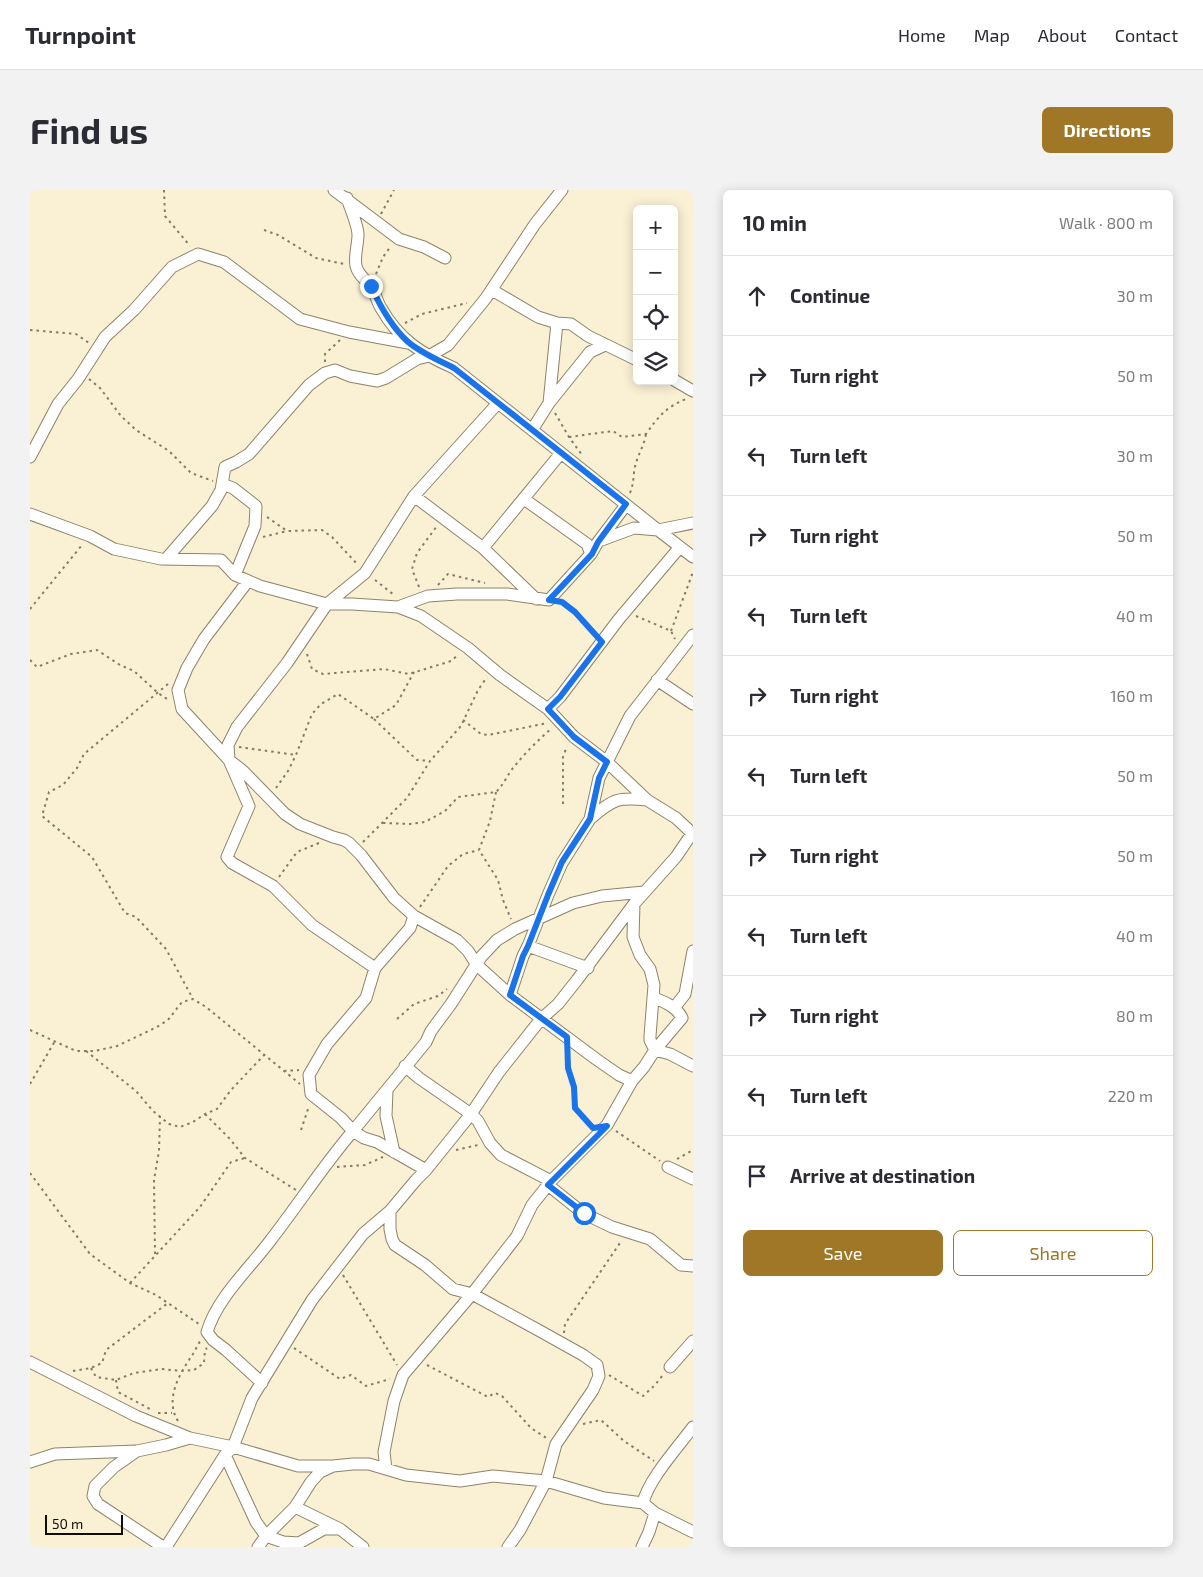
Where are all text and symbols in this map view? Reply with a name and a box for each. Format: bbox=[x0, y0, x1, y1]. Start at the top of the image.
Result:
text: Turnpoint bbox=[25, 20, 136, 49]
text: Home bbox=[898, 24, 946, 46]
text: Map bbox=[974, 24, 1010, 46]
text: About bbox=[1038, 24, 1087, 46]
text: Contact bbox=[1115, 24, 1178, 46]
button: Directions bbox=[1042, 107, 1173, 153]
text: Find us bbox=[30, 109, 148, 151]
map controls bbox=[633, 205, 678, 385]
button: + bbox=[633, 205, 678, 250]
text: 10 min bbox=[743, 210, 807, 235]
text: Walk · 800 m bbox=[1059, 213, 1153, 232]
button: − bbox=[633, 250, 678, 295]
route end bbox=[360, 275, 383, 298]
icon: ahead bbox=[743, 282, 771, 310]
text: Continue bbox=[790, 284, 870, 307]
text: 30 m bbox=[1117, 286, 1153, 305]
button: locate bbox=[633, 295, 678, 340]
button: layers bbox=[633, 340, 678, 385]
icon: right bbox=[743, 362, 771, 390]
text: Turn right bbox=[790, 364, 878, 387]
text: 50 m bbox=[1117, 366, 1153, 385]
icon: left bbox=[743, 442, 771, 470]
text: Turn left bbox=[790, 444, 867, 467]
text: 30 m bbox=[1117, 446, 1153, 465]
icon: right bbox=[743, 522, 771, 550]
text: Turn right bbox=[790, 524, 878, 547]
text: 50 m bbox=[1117, 526, 1153, 545]
icon: left bbox=[743, 602, 771, 630]
text: Turn left bbox=[790, 604, 867, 627]
text: 40 m bbox=[1116, 606, 1153, 625]
icon: right bbox=[743, 682, 771, 710]
text: Turn right bbox=[790, 684, 878, 707]
text: 160 m bbox=[1110, 686, 1153, 705]
icon: left bbox=[743, 762, 771, 790]
text: Turn left bbox=[790, 764, 867, 787]
text: 50 m bbox=[1117, 766, 1153, 785]
icon: right bbox=[743, 842, 771, 870]
text: Turn right bbox=[790, 844, 878, 867]
text: 50 m bbox=[1117, 846, 1153, 865]
icon: left bbox=[743, 922, 771, 950]
text: Turn left bbox=[790, 924, 867, 947]
text: 40 m bbox=[1116, 926, 1153, 945]
icon: right bbox=[743, 1002, 771, 1030]
text: Turn right bbox=[790, 1004, 878, 1027]
text: 80 m bbox=[1116, 1006, 1153, 1025]
icon: left bbox=[743, 1082, 771, 1110]
text: Turn left bbox=[790, 1084, 867, 1107]
text: 220 m bbox=[1108, 1086, 1153, 1105]
icon: arrive bbox=[743, 1162, 771, 1190]
text: Arrive at destination bbox=[790, 1164, 975, 1187]
route start bbox=[573, 1202, 596, 1225]
button: Save bbox=[743, 1230, 943, 1276]
button: Share bbox=[953, 1230, 1153, 1276]
scale bar bbox=[45, 1512, 122, 1535]
text: 50 m bbox=[52, 1515, 83, 1532]

